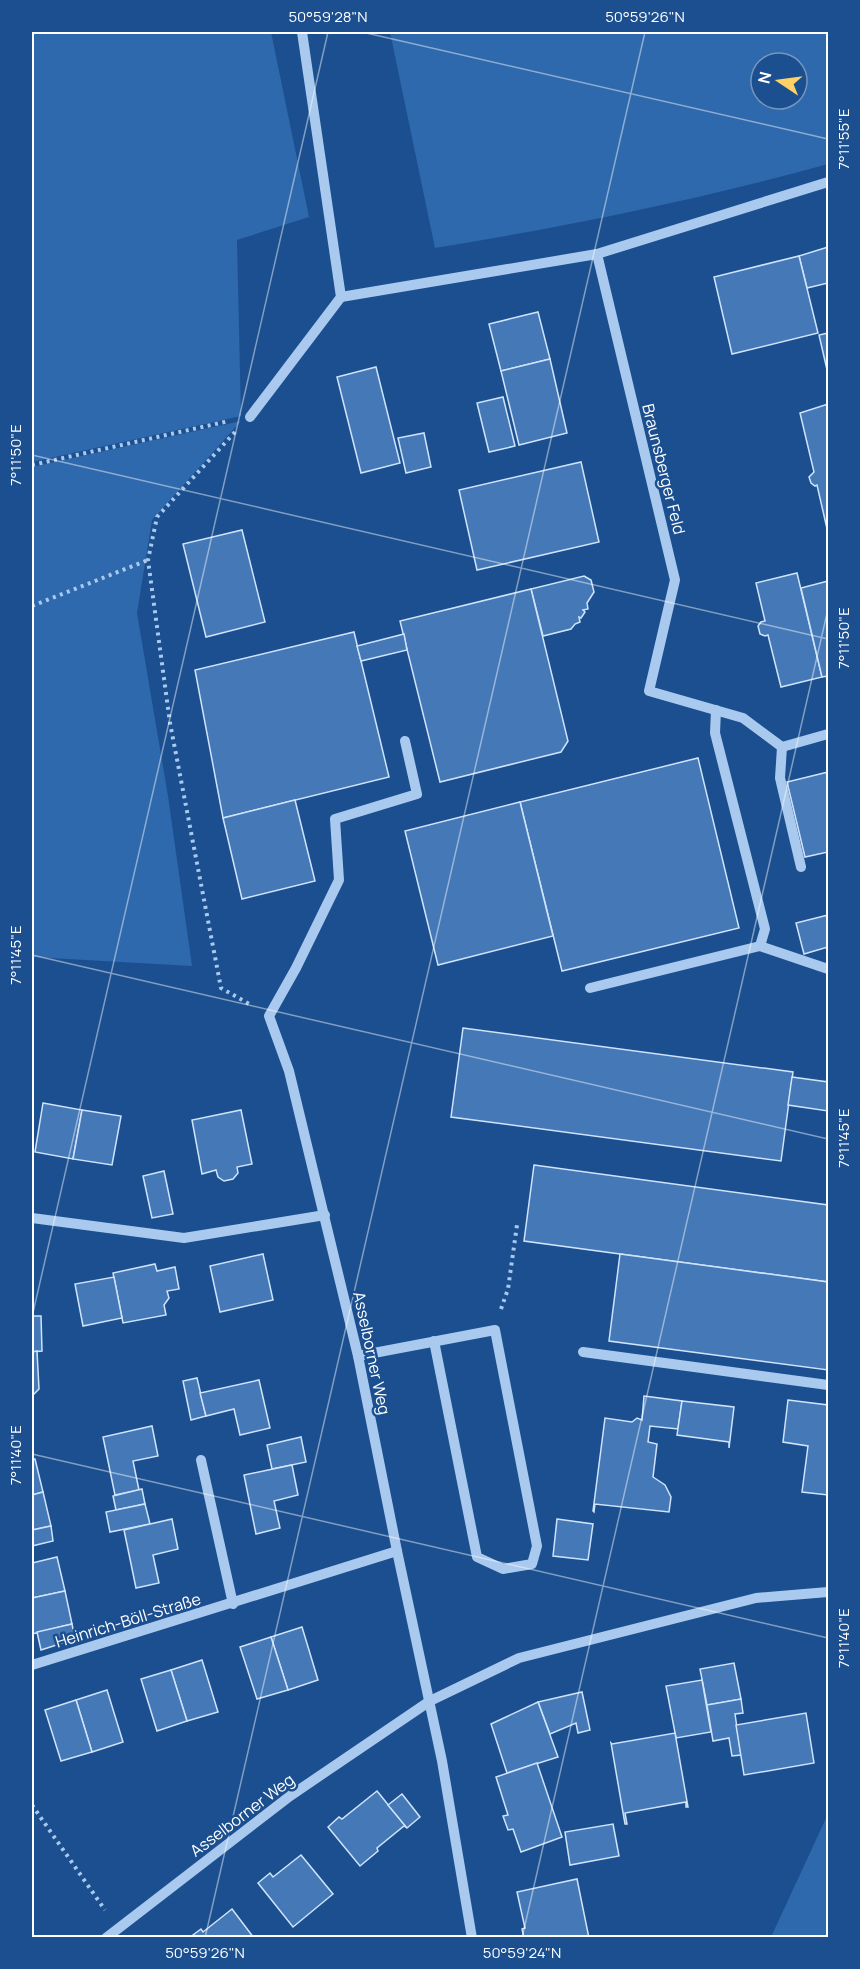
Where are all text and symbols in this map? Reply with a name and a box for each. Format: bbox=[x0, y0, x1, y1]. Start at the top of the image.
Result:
text: 50°59'28"N bbox=[288, 6, 368, 27]
text: 50°59'26"N bbox=[605, 6, 685, 27]
north arrow bbox=[749, 51, 809, 111]
text: N bbox=[752, 70, 776, 86]
text: 7°11'55"E bbox=[833, 109, 854, 169]
street label: Braunsberger Feld bbox=[637, 401, 691, 537]
text: 7°11'50"E bbox=[5, 424, 26, 486]
text: 7°11'50"E bbox=[833, 607, 854, 669]
text: 7°11'45"E bbox=[5, 925, 26, 985]
text: 7°11'45"E bbox=[833, 1108, 854, 1168]
street label: Asselborner Weg bbox=[348, 1289, 396, 1417]
text: 7°11'40"E bbox=[5, 1425, 26, 1485]
street label: Heinrich-Böll-Straße bbox=[53, 1587, 203, 1653]
text: 7°11'40"E bbox=[833, 1608, 854, 1668]
street label: Asselborner Weg bbox=[185, 1768, 299, 1862]
text: 50°59'26"N bbox=[165, 1942, 245, 1963]
text: 50°59'24"N bbox=[483, 1942, 561, 1963]

